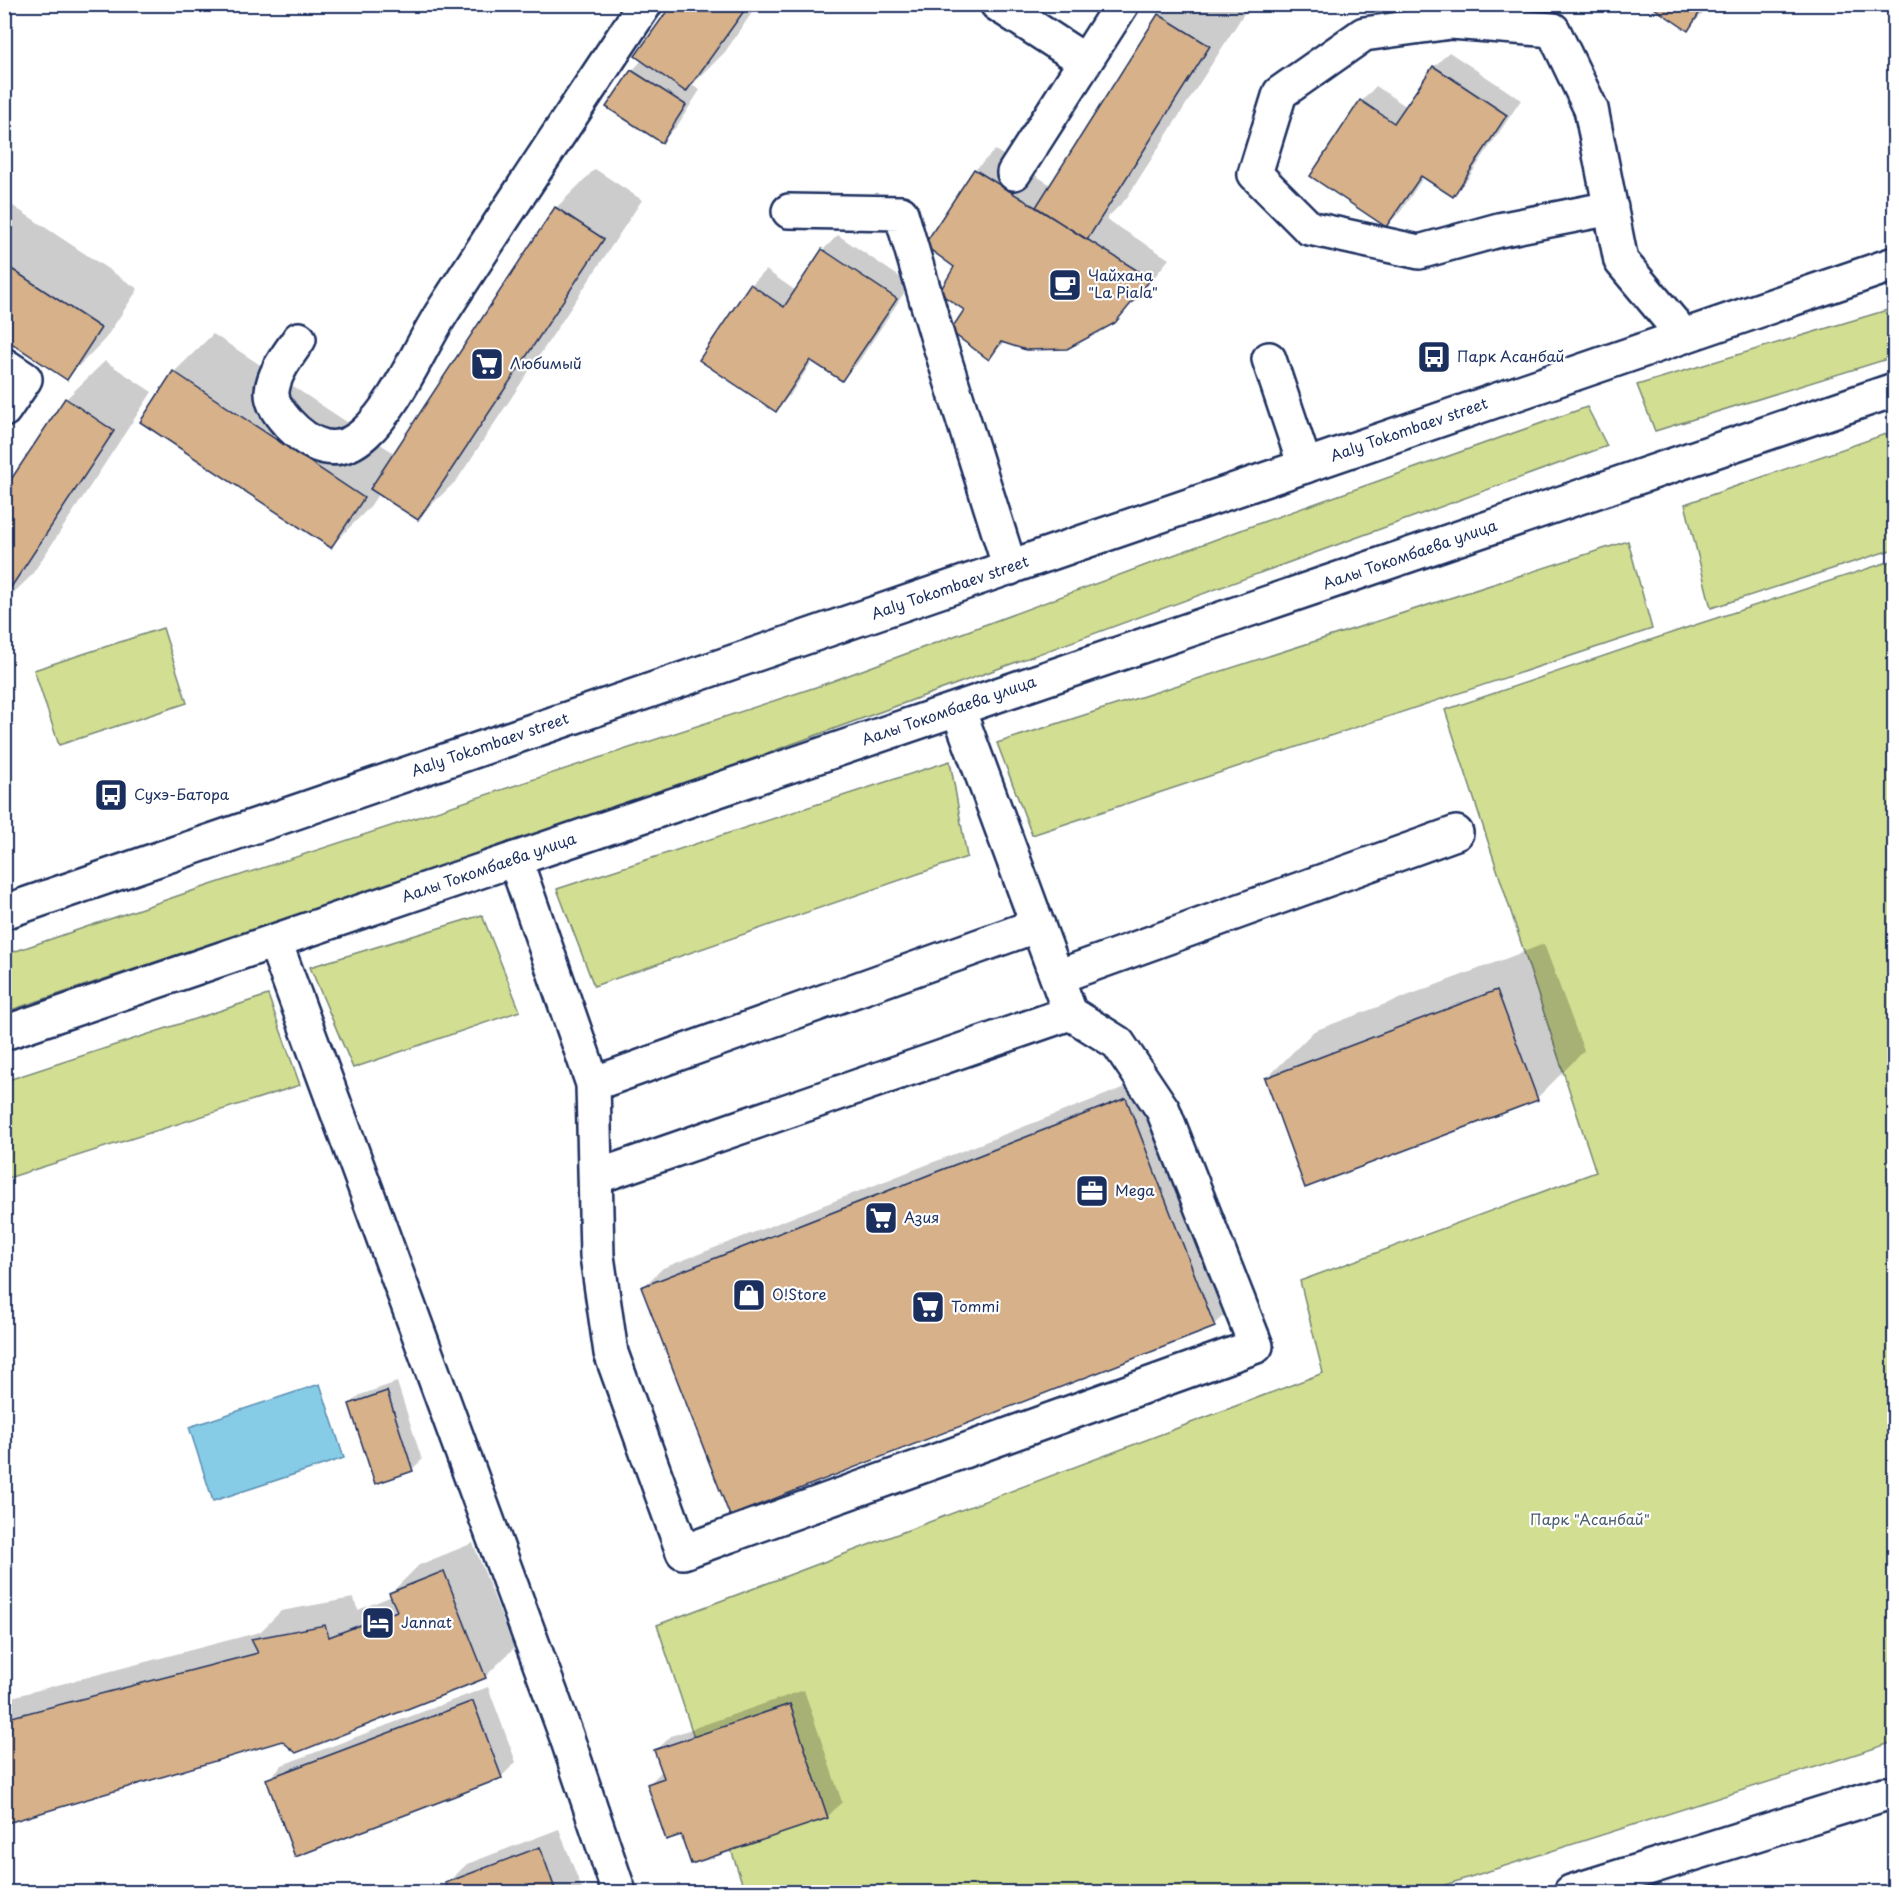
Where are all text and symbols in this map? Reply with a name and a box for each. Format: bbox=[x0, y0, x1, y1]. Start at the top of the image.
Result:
place label: Чайхана "La Piala" bbox=[1088, 263, 1158, 303]
cafe icon: Чайхана "La Piala" bbox=[1047, 267, 1083, 303]
bus stop icon: Парк Асанбай bbox=[1416, 339, 1452, 375]
place label: Парк Асанбай bbox=[1457, 344, 1564, 367]
supermarket icon: Любимый bbox=[469, 346, 505, 382]
place label: Любимый bbox=[510, 351, 582, 374]
street label: Aaly Tokombaev street bbox=[1327, 391, 1490, 466]
street label: Аалы Токомбаева улица bbox=[1319, 513, 1500, 594]
street label: Aaly Tokombaev street bbox=[868, 549, 1031, 624]
street label: Аалы Токомбаева улица bbox=[858, 669, 1039, 750]
street label: Aaly Tokombaev street bbox=[408, 706, 571, 781]
bus stop icon: Сухэ-Батора bbox=[93, 777, 129, 813]
place label: Сухэ-Батора bbox=[134, 782, 230, 805]
street label: Аалы Токомбаева улица bbox=[398, 826, 579, 907]
office icon: Mega bbox=[1074, 1173, 1110, 1209]
place label: Mega bbox=[1115, 1178, 1155, 1201]
supermarket icon: Азия bbox=[863, 1200, 899, 1236]
place label: Азия bbox=[904, 1205, 939, 1228]
shop icon: O!Store bbox=[731, 1277, 767, 1313]
place label: O!Store bbox=[772, 1282, 826, 1305]
supermarket icon: Tommi bbox=[910, 1289, 946, 1325]
place label: Tommi bbox=[951, 1294, 999, 1317]
park label: Парк "Асанбай" bbox=[1530, 1507, 1650, 1530]
hotel icon: Jannat bbox=[360, 1605, 396, 1641]
place label: Jannat bbox=[401, 1610, 452, 1633]

